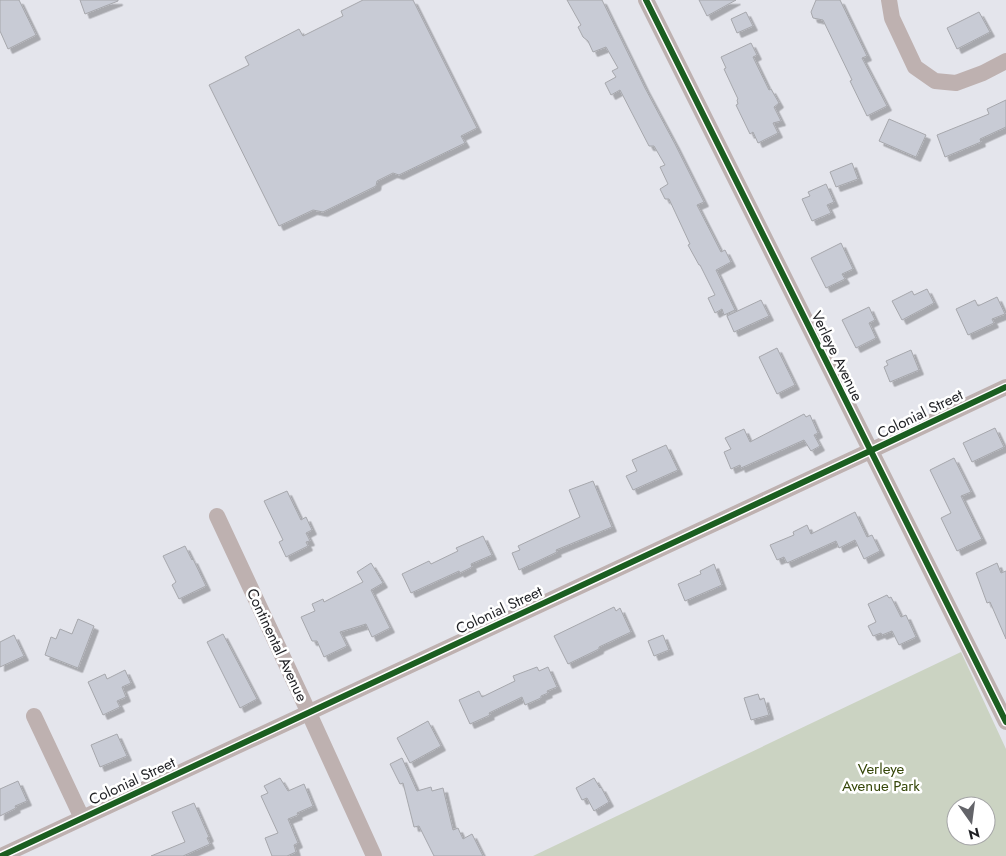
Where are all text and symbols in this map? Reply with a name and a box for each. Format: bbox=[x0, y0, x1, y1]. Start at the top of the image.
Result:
street label: Verleye Avenue bbox=[806, 307, 868, 405]
street label: Colonial Street bbox=[873, 384, 967, 444]
street label: Colonial Street bbox=[452, 580, 546, 640]
street label: Continental Avenue bbox=[241, 585, 313, 706]
street label: Colonial Street bbox=[85, 751, 179, 811]
park label: Verleye Avenue Park bbox=[842, 758, 920, 797]
north arrow bbox=[946, 796, 996, 846]
text: N bbox=[966, 823, 982, 845]

